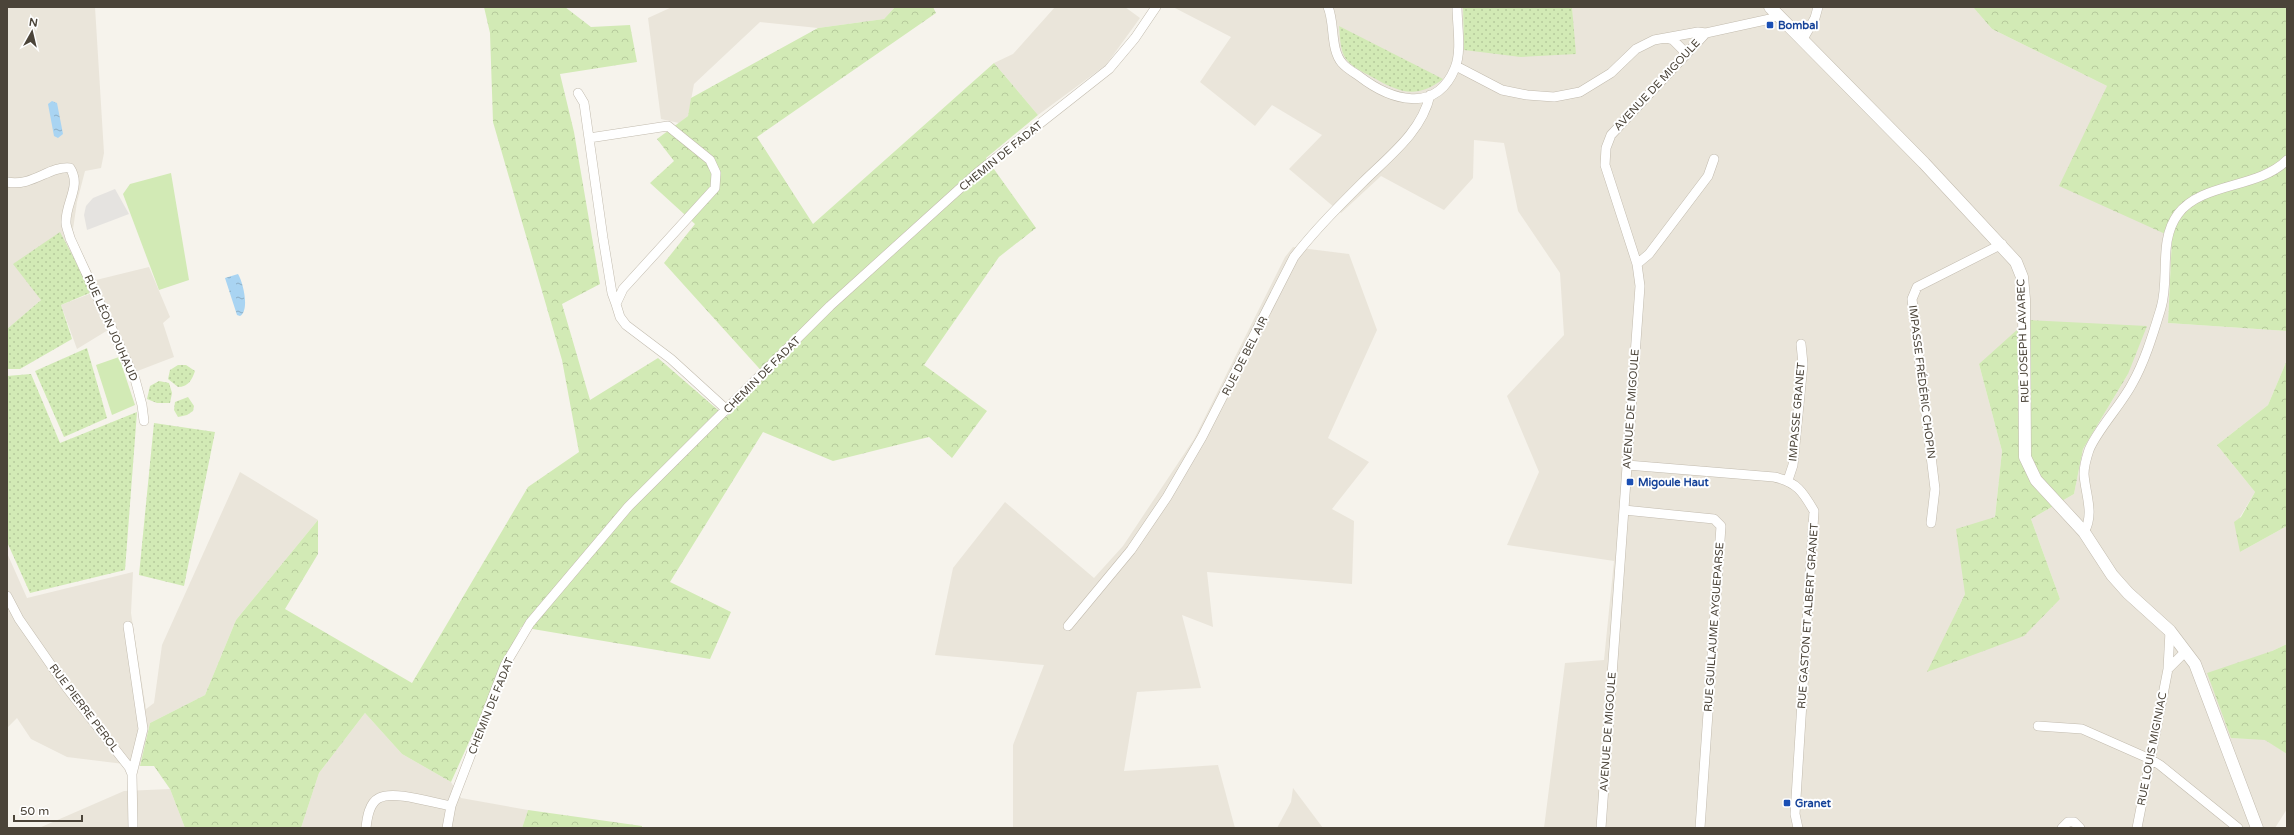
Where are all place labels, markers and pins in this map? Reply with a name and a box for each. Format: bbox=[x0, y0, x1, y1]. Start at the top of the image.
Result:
place label: Bombal bbox=[1778, 19, 1818, 32]
marker: Bombal bbox=[1765, 20, 1775, 30]
place label: Migoule Haut bbox=[1638, 476, 1710, 490]
marker: Migoule Haut bbox=[1625, 477, 1635, 487]
place label: Granet bbox=[1795, 797, 1832, 810]
marker: Granet bbox=[1782, 798, 1792, 808]

